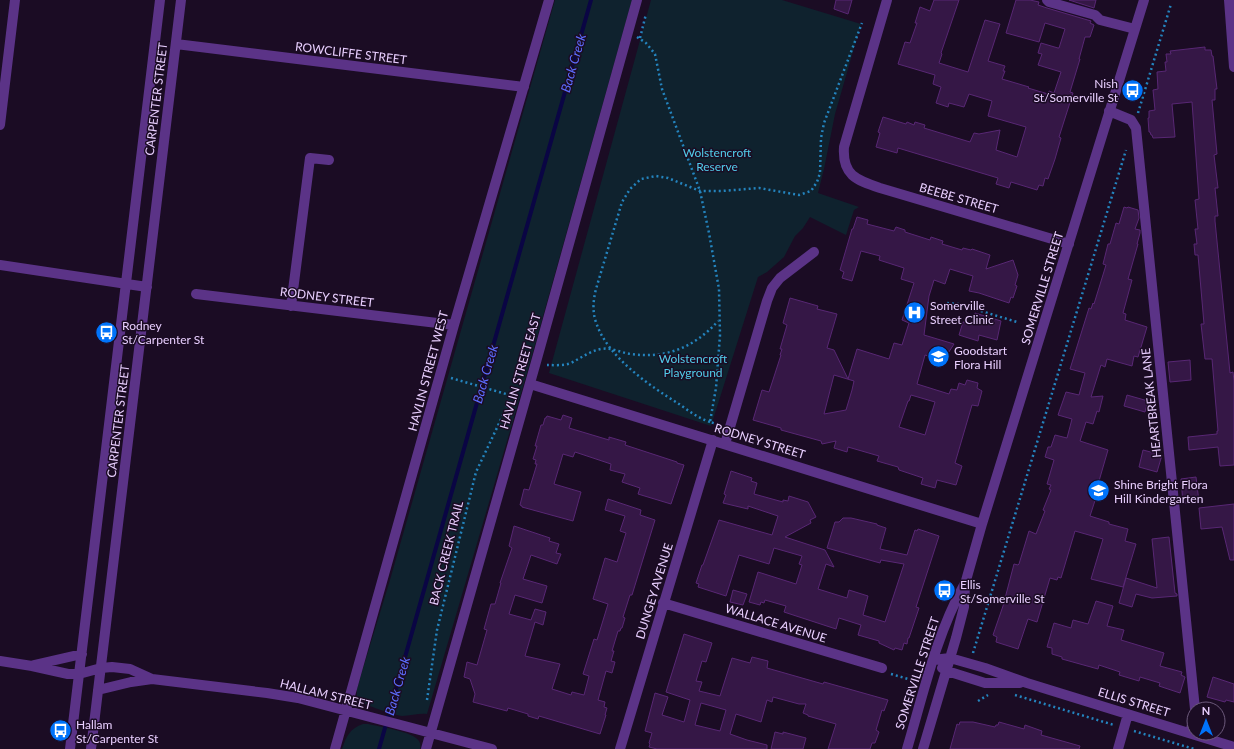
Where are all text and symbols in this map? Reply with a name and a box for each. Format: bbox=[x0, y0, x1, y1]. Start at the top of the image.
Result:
water label: Back Creek bbox=[557, 31, 589, 94]
street label: ROWCLIFFE STREET bbox=[294, 39, 408, 67]
street label: CARPENTER STREET bbox=[142, 42, 170, 156]
place label: Nish St/Somerville St bbox=[1033, 76, 1119, 105]
bus stop icon: Nish St/Somerville St bbox=[1120, 77, 1146, 103]
park label: Wolstencroft Reserve bbox=[683, 145, 752, 174]
street label: BEEBE STREET bbox=[918, 180, 1000, 216]
street label: SOMERVILLE STREET bbox=[1018, 230, 1066, 346]
street label: RODNEY STREET bbox=[279, 284, 375, 310]
place label: Somerville Street Clinic bbox=[930, 298, 994, 327]
hospital icon: Somerville Street Clinic bbox=[901, 299, 927, 325]
street label: HAVLIN STREET WEST bbox=[405, 309, 451, 433]
street label: HAVLIN STREET EAST bbox=[496, 311, 544, 431]
place label: Rodney St/Carpenter St bbox=[122, 318, 205, 347]
bus stop icon: Rodney St/Carpenter St bbox=[94, 319, 120, 345]
water label: Back Creek bbox=[469, 342, 501, 405]
place label: Goodstart Flora Hill bbox=[954, 343, 1008, 372]
school or university icon: Goodstart Flora Hill bbox=[925, 344, 951, 370]
street label: HEARTBREAK LANE bbox=[1138, 347, 1164, 459]
park label: Wolstencroft Playground bbox=[659, 351, 728, 380]
street label: CARPENTER STREET bbox=[104, 364, 132, 478]
street label: RODNEY STREET bbox=[713, 420, 807, 462]
place label: Shine Bright Flora Hill Kindergarten bbox=[1114, 477, 1208, 506]
school or university icon: Shine Bright Flora Hill Kindergarten bbox=[1085, 478, 1111, 504]
street label: BACK CREEK TRAIL bbox=[426, 499, 466, 607]
street label: DUNGEY AVENUE bbox=[632, 541, 676, 641]
place label: Ellis St/Somerville St bbox=[960, 577, 1045, 606]
bus stop icon: Ellis St/Somerville St bbox=[932, 578, 958, 604]
street label: WALLACE AVENUE bbox=[723, 600, 829, 646]
street label: SOMERVILLE STREET bbox=[892, 615, 942, 731]
water label: Back Creek bbox=[381, 654, 413, 717]
street label: HALLAM STREET bbox=[279, 675, 373, 713]
street label: ELLIS STREET bbox=[1096, 684, 1172, 720]
north arrow bbox=[1186, 701, 1226, 741]
text: N bbox=[1202, 704, 1210, 717]
place label: Hallam St/Carpenter St bbox=[76, 717, 159, 746]
bus stop icon: Hallam St/Carpenter St bbox=[47, 718, 73, 744]

